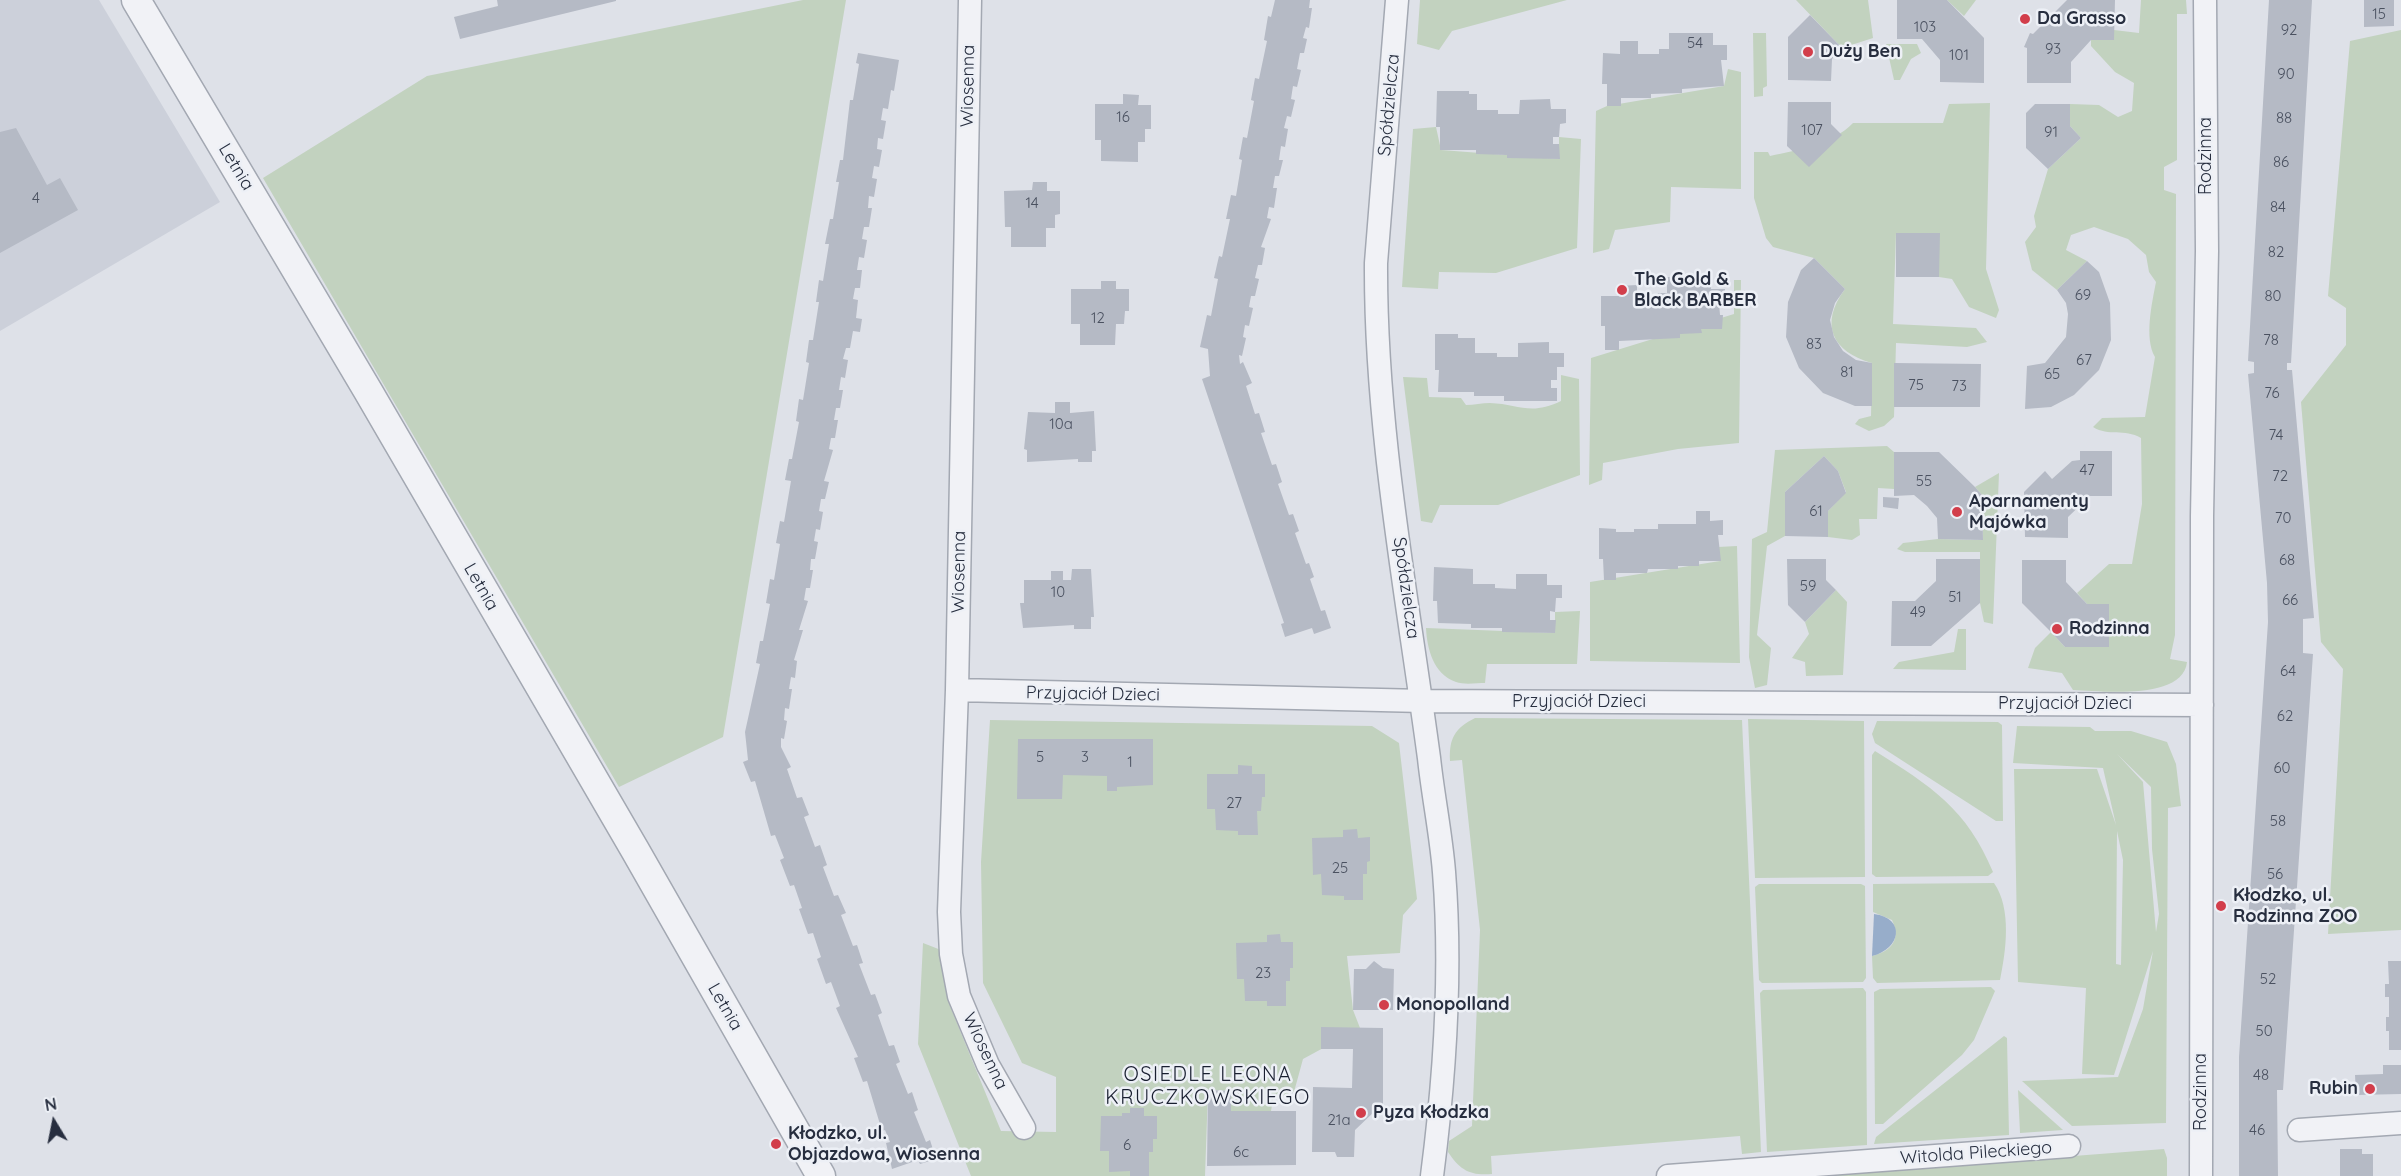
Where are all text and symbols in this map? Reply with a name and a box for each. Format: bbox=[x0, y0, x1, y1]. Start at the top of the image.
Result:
house number: 15 bbox=[2372, 5, 2386, 23]
place label: Da Grasso bbox=[2037, 8, 2126, 30]
marker: Da Grasso bbox=[2018, 12, 2032, 26]
house number: 103 bbox=[1914, 18, 1936, 36]
house number: 92 bbox=[2281, 21, 2297, 39]
house number: 54 bbox=[1687, 34, 1703, 52]
house number: 93 bbox=[2045, 40, 2061, 58]
place label: Duży Ben bbox=[1820, 41, 1901, 63]
street label: Wiosenna bbox=[956, 45, 980, 127]
marker: Duży Ben bbox=[1801, 45, 1815, 59]
house number: 101 bbox=[1949, 46, 1969, 64]
street label: Spółdzielcza bbox=[1374, 53, 1404, 157]
house number: 90 bbox=[2277, 65, 2295, 83]
house number: 16 bbox=[1116, 108, 1130, 126]
house number: 88 bbox=[2276, 109, 2292, 127]
street label: Rodzinna bbox=[2195, 117, 2217, 195]
house number: 107 bbox=[1801, 121, 1823, 139]
house number: 91 bbox=[2044, 123, 2058, 141]
street label: Letnia bbox=[214, 140, 258, 194]
house number: 86 bbox=[2273, 153, 2289, 171]
house number: 4 bbox=[32, 189, 40, 207]
house number: 14 bbox=[1025, 194, 1039, 212]
house number: 84 bbox=[2270, 198, 2286, 216]
house number: 82 bbox=[2268, 243, 2284, 261]
place label: The Gold & Black BARBER bbox=[1634, 269, 1757, 312]
marker: The Gold & Black BARBER bbox=[1615, 283, 1629, 297]
house number: 69 bbox=[2075, 286, 2091, 304]
house number: 80 bbox=[2264, 287, 2282, 305]
house number: 12 bbox=[1091, 309, 1105, 327]
house number: 78 bbox=[2263, 331, 2279, 349]
house number: 83 bbox=[1806, 335, 1822, 353]
house number: 67 bbox=[2076, 351, 2092, 369]
house number: 81 bbox=[1840, 363, 1854, 381]
house number: 65 bbox=[2044, 365, 2060, 383]
house number: 75 bbox=[1908, 376, 1924, 394]
house number: 73 bbox=[1951, 377, 1967, 395]
house number: 76 bbox=[2264, 384, 2280, 402]
house number: 10a bbox=[1049, 415, 1073, 433]
house number: 74 bbox=[2269, 426, 2283, 444]
house number: 47 bbox=[2079, 461, 2095, 479]
house number: 72 bbox=[2272, 467, 2288, 485]
house number: 55 bbox=[1916, 472, 1932, 490]
place label: Aparnamenty Majówka bbox=[1969, 491, 2089, 534]
house number: 61 bbox=[1809, 502, 1823, 520]
marker: Aparnamenty Majówka bbox=[1950, 505, 1964, 519]
house number: 70 bbox=[2275, 509, 2291, 527]
street label: Wiosenna bbox=[947, 531, 971, 613]
street label: Spółdzielcza bbox=[1388, 536, 1424, 640]
house number: 68 bbox=[2279, 551, 2295, 569]
street label: Letnia bbox=[459, 560, 503, 614]
house number: 59 bbox=[1800, 577, 1816, 595]
house number: 10 bbox=[1051, 583, 1065, 601]
house number: 51 bbox=[1948, 588, 1962, 606]
house number: 66 bbox=[2282, 591, 2298, 609]
house number: 49 bbox=[1910, 603, 1926, 621]
place label: Rodzinna bbox=[2069, 618, 2150, 640]
marker: Rodzinna bbox=[2050, 622, 2064, 636]
house number: 64 bbox=[2280, 662, 2296, 680]
street label: Przyjaciół Dzieci bbox=[1026, 682, 1160, 706]
street label: Przyjaciół Dzieci bbox=[1512, 691, 1646, 713]
street label: Przyjaciół Dzieci bbox=[1998, 693, 2132, 715]
house number: 62 bbox=[2277, 707, 2293, 725]
house number: 5 bbox=[1036, 748, 1044, 766]
house number: 3 bbox=[1081, 748, 1089, 766]
house number: 1 bbox=[1127, 753, 1133, 771]
house number: 60 bbox=[2274, 759, 2290, 777]
house number: 27 bbox=[1226, 794, 1242, 812]
house number: 58 bbox=[2270, 812, 2286, 830]
house number: 25 bbox=[1332, 859, 1348, 877]
house number: 56 bbox=[2267, 865, 2283, 883]
place label: Kłodzko, ul. Rodzinna ZOO bbox=[2233, 885, 2357, 928]
marker: Kłodzko, ul. Rodzinna ZOO bbox=[2214, 899, 2228, 913]
house number: 23 bbox=[1255, 964, 1271, 982]
house number: 52 bbox=[2260, 970, 2276, 988]
street label: Letnia bbox=[703, 980, 747, 1034]
place label: Monopolland bbox=[1396, 994, 1510, 1016]
marker: Monopolland bbox=[1377, 998, 1391, 1012]
street label: Wiosenna bbox=[958, 1009, 1012, 1093]
house number: 50 bbox=[2255, 1022, 2273, 1040]
street label: Rodzinna bbox=[2190, 1053, 2212, 1131]
district label: OSIEDLE LEONA KRUCZKOWSKIEGO bbox=[1105, 1063, 1311, 1110]
house number: 48 bbox=[2253, 1066, 2269, 1084]
place label: Rubin bbox=[2309, 1078, 2358, 1100]
marker: Rubin bbox=[2363, 1082, 2377, 1096]
north arrow bbox=[24, 1092, 84, 1152]
text: N bbox=[43, 1093, 58, 1115]
place label: Pyza Kłodzka bbox=[1373, 1102, 1489, 1124]
marker: Pyza Kłodzka bbox=[1354, 1106, 1368, 1120]
house number: 21a bbox=[1328, 1111, 1350, 1129]
house number: 46 bbox=[2249, 1121, 2265, 1139]
place label: Kłodzko, ul. Objazdowa, Wiosenna bbox=[788, 1123, 980, 1166]
house number: 6 bbox=[1123, 1136, 1131, 1154]
marker: Kłodzko, ul. Objazdowa, Wiosenna bbox=[769, 1137, 783, 1151]
street label: Witolda Pileckiego bbox=[1899, 1137, 2053, 1169]
house number: 6c bbox=[1233, 1143, 1249, 1161]

